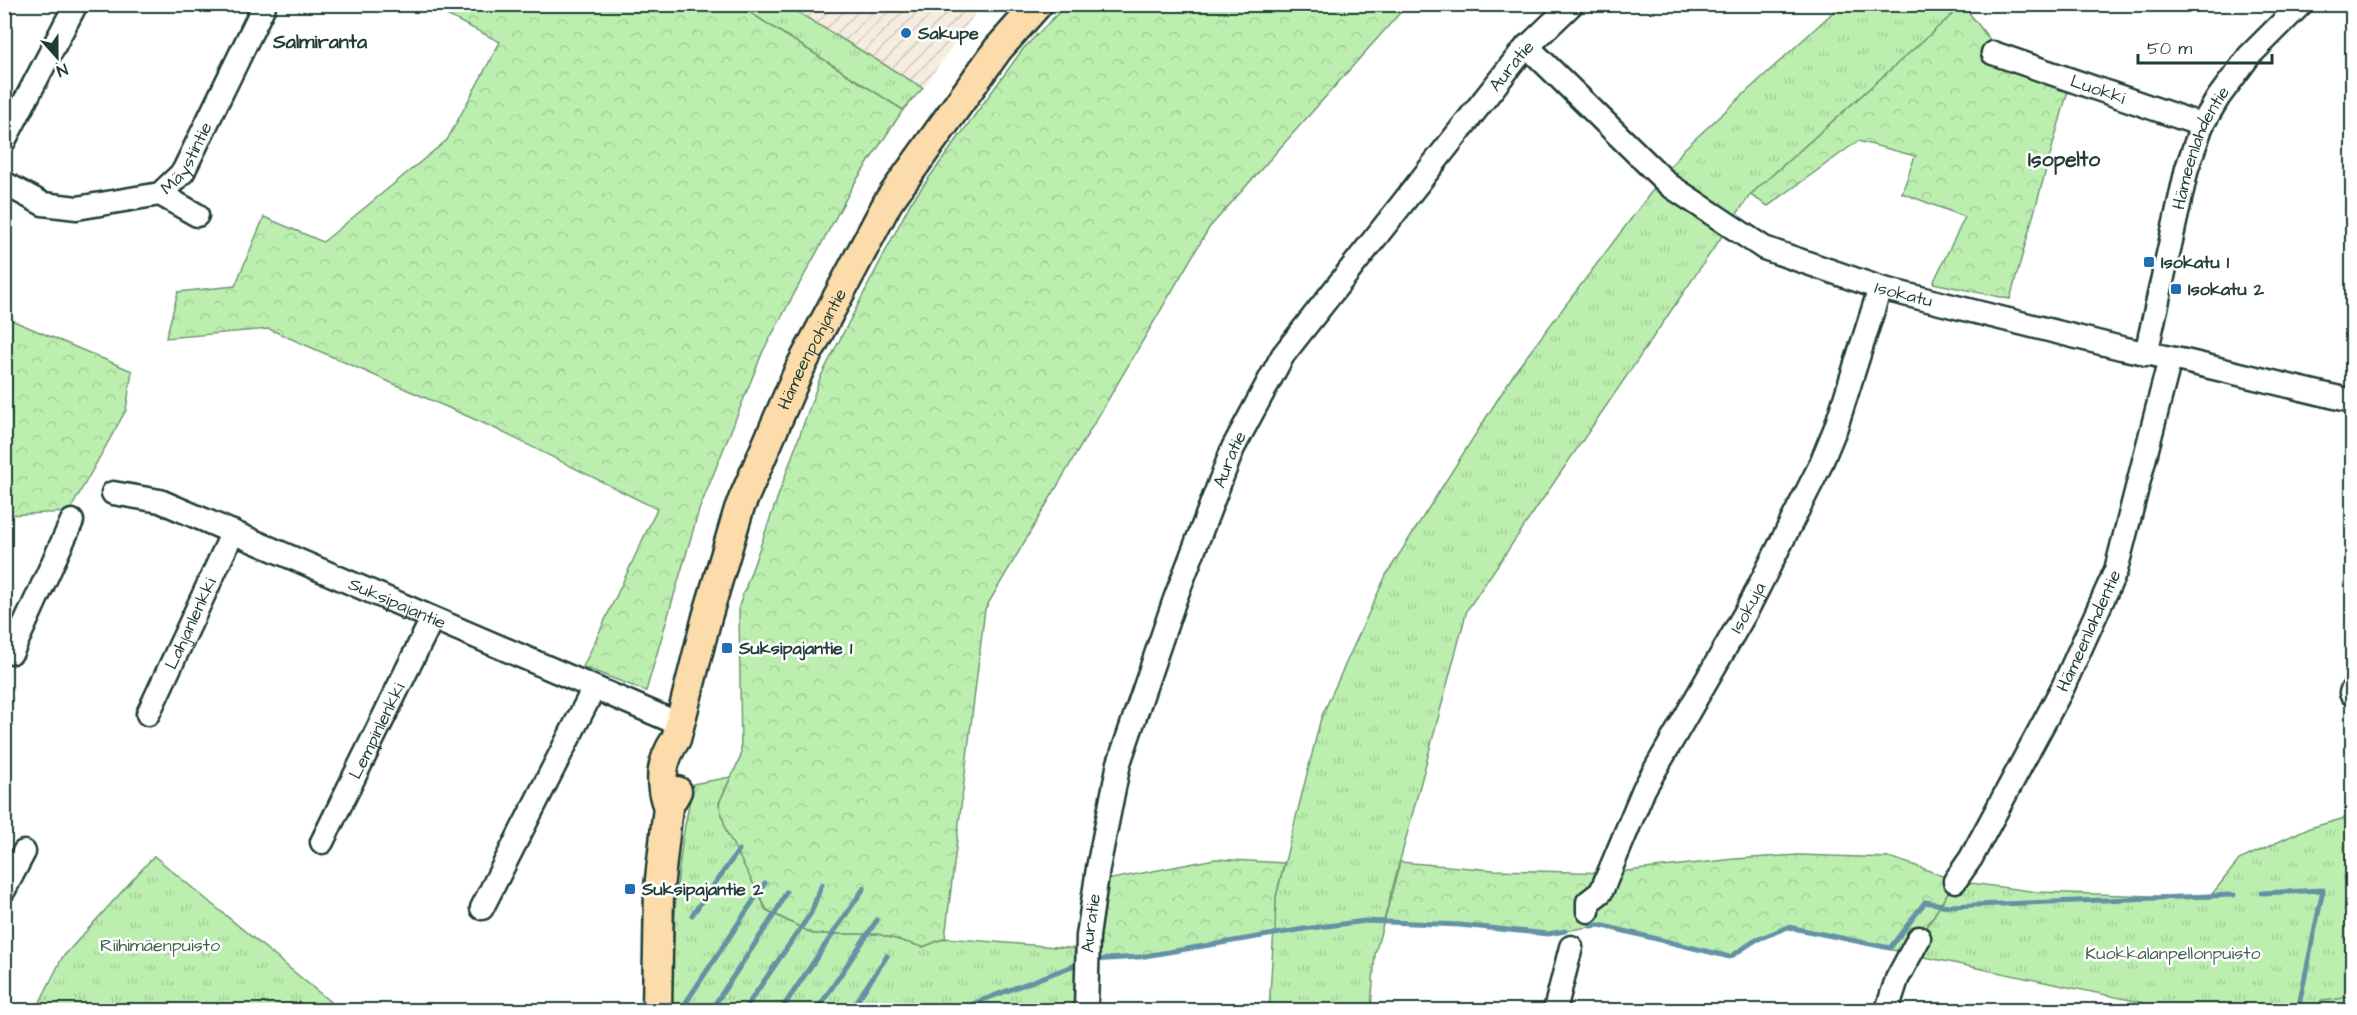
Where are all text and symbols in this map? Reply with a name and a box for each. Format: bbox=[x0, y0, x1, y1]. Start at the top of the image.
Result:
place label: Sakupe bbox=[917, 21, 979, 46]
marker: Sakupe bbox=[899, 26, 913, 40]
north arrow bbox=[27, 27, 87, 87]
scale bar bbox=[2138, 27, 2272, 65]
district label: Salmiranta bbox=[272, 28, 368, 56]
street label: Auratie bbox=[1483, 34, 1540, 97]
text: 50 m bbox=[2147, 36, 2192, 61]
text: N bbox=[53, 58, 71, 82]
street label: Luokki bbox=[2067, 68, 2129, 110]
street label: Hämeenlahdentie bbox=[2166, 81, 2235, 212]
street label: Mäystintie bbox=[155, 117, 218, 200]
district label: Isopelto bbox=[2028, 145, 2100, 175]
place label: Isokatu 1 bbox=[2161, 250, 2230, 275]
marker: Isokatu 1 bbox=[2142, 255, 2156, 269]
street label: Isokatu bbox=[1871, 275, 1935, 313]
place label: Isokatu 2 bbox=[2188, 277, 2265, 302]
marker: Isokatu 2 bbox=[2169, 282, 2183, 296]
street label: Hämeenpohjantie bbox=[771, 284, 853, 414]
street label: Auratie bbox=[1206, 426, 1253, 491]
street label: Hämeenlahdentie bbox=[2050, 566, 2127, 696]
street label: Suksipajantie bbox=[345, 571, 450, 635]
street label: Lahjanlenkki bbox=[158, 573, 223, 673]
street label: Isokuja bbox=[1724, 578, 1772, 638]
place label: Suksipajantie 1 bbox=[738, 636, 853, 661]
marker: Suksipajantie 1 bbox=[720, 641, 734, 655]
street label: Lempinlenkki bbox=[343, 678, 411, 783]
place label: Suksipajantie 2 bbox=[641, 877, 764, 902]
marker: Suksipajantie 2 bbox=[623, 882, 637, 896]
street label: Auratie bbox=[1075, 892, 1107, 953]
park label: Riihimäenpuisto bbox=[100, 933, 220, 958]
park label: Kuokkalanpellonpuisto bbox=[2085, 941, 2261, 966]

